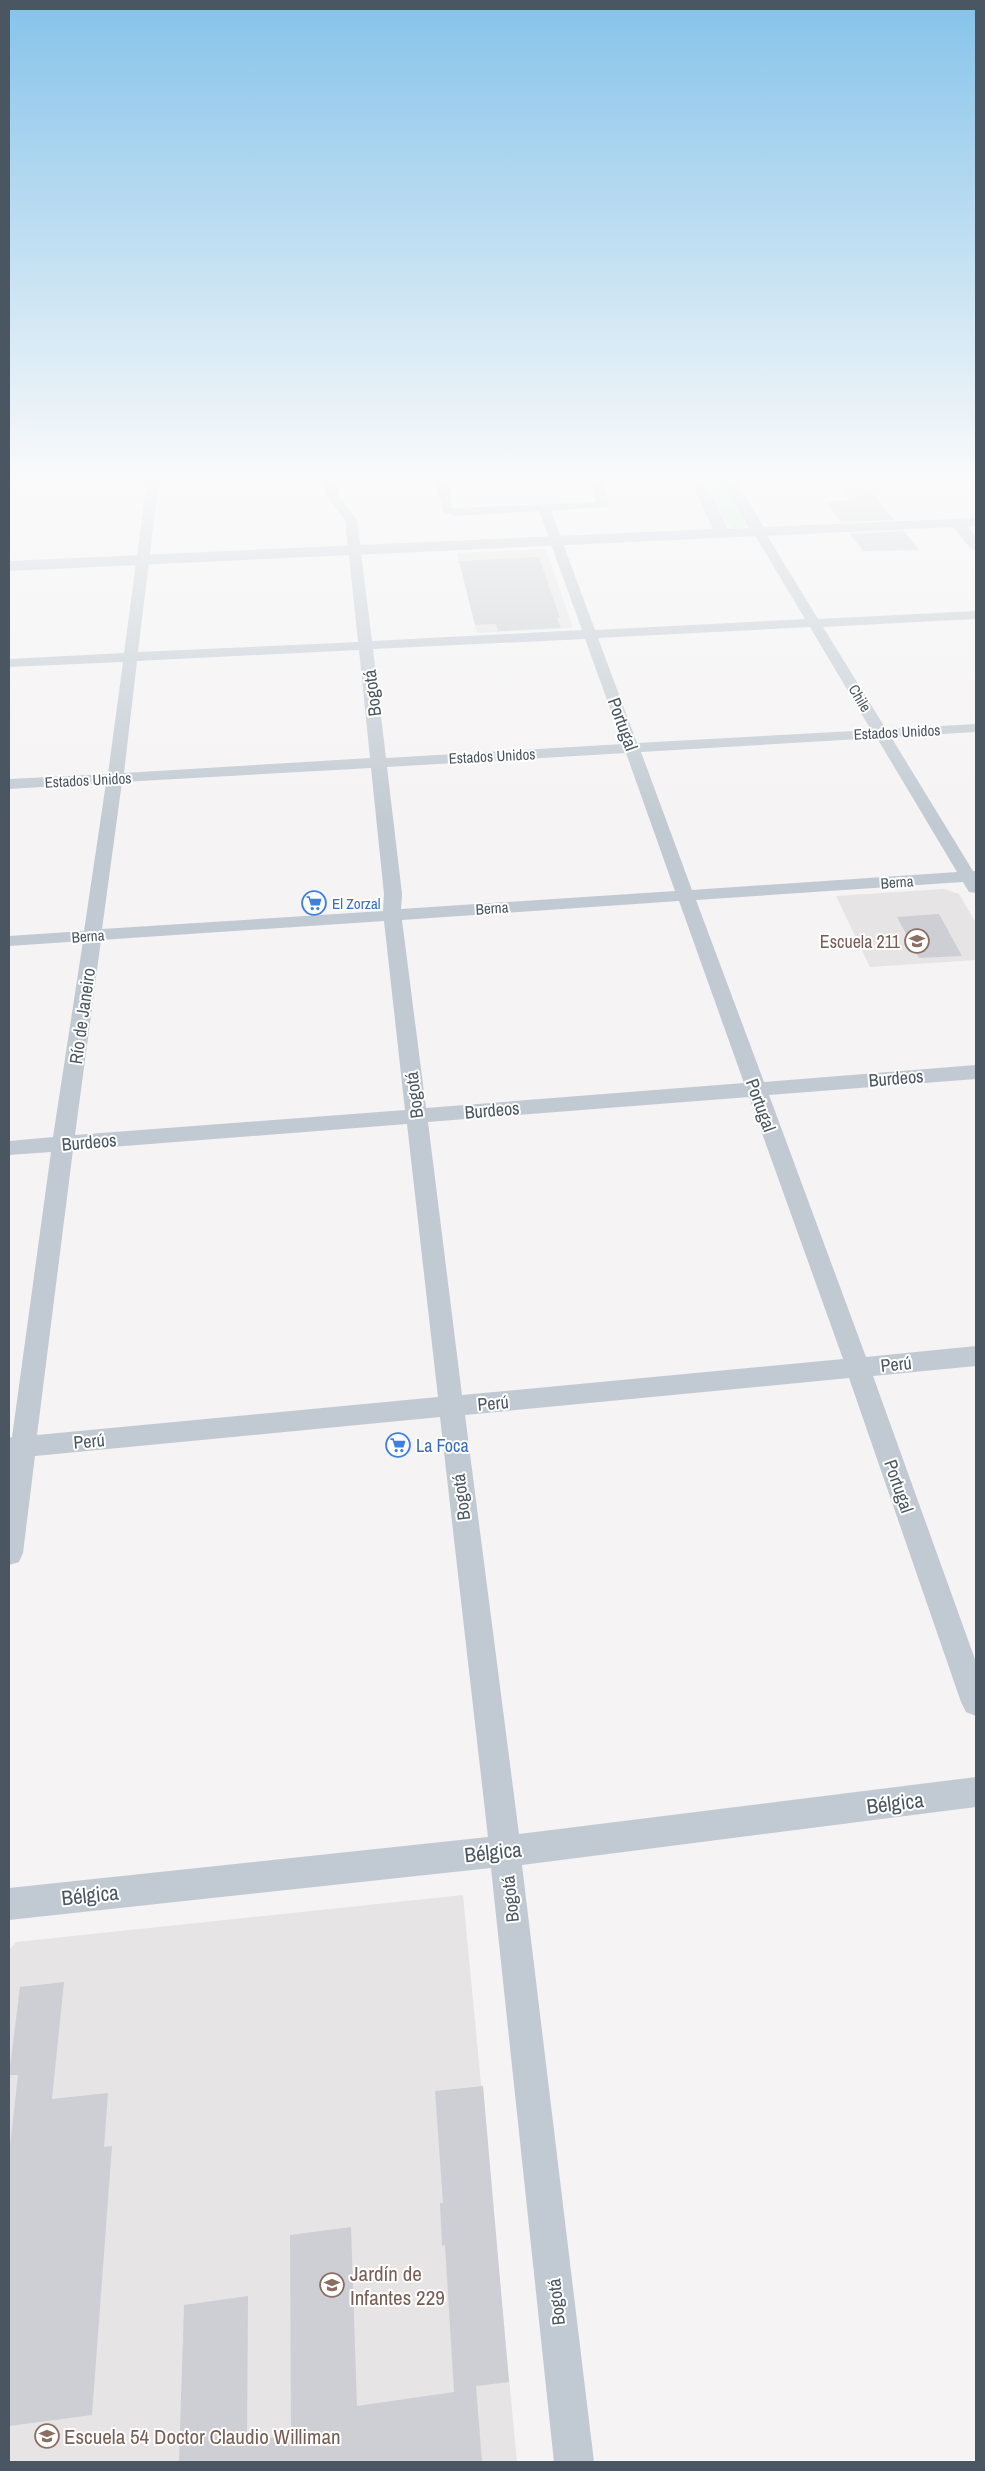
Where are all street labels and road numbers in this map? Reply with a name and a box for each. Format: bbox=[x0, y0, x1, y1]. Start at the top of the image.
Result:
street label: Bogotá bbox=[357, 668, 387, 718]
street label: Chile bbox=[844, 680, 876, 716]
street label: Portugal bbox=[602, 694, 644, 754]
street label: Estados Unidos bbox=[853, 719, 941, 745]
street label: Estados Unidos bbox=[448, 743, 536, 769]
street label: Estados Unidos bbox=[44, 767, 132, 793]
street label: Berna bbox=[880, 870, 914, 894]
street label: Berna bbox=[475, 896, 509, 920]
street label: Berna bbox=[71, 924, 105, 948]
street label: Río de Janeiro bbox=[63, 966, 101, 1066]
street label: Burdeos bbox=[868, 1063, 924, 1093]
street label: Bogotá bbox=[399, 1070, 429, 1120]
street label: Portugal bbox=[740, 1075, 782, 1135]
street label: Burdeos bbox=[464, 1095, 520, 1125]
street label: Burdeos bbox=[61, 1127, 117, 1157]
street label: Perú bbox=[879, 1350, 913, 1378]
street label: Perú bbox=[476, 1389, 510, 1417]
street label: Perú bbox=[72, 1427, 106, 1455]
street label: Portugal bbox=[878, 1456, 920, 1516]
street label: Bogotá bbox=[446, 1472, 476, 1522]
street label: Bélgica bbox=[865, 1785, 926, 1821]
street label: Bélgica bbox=[463, 1835, 523, 1869]
street label: Bogotá bbox=[495, 1874, 525, 1924]
street label: Bélgica bbox=[60, 1878, 120, 1912]
street label: Bogotá bbox=[541, 2277, 571, 2327]

